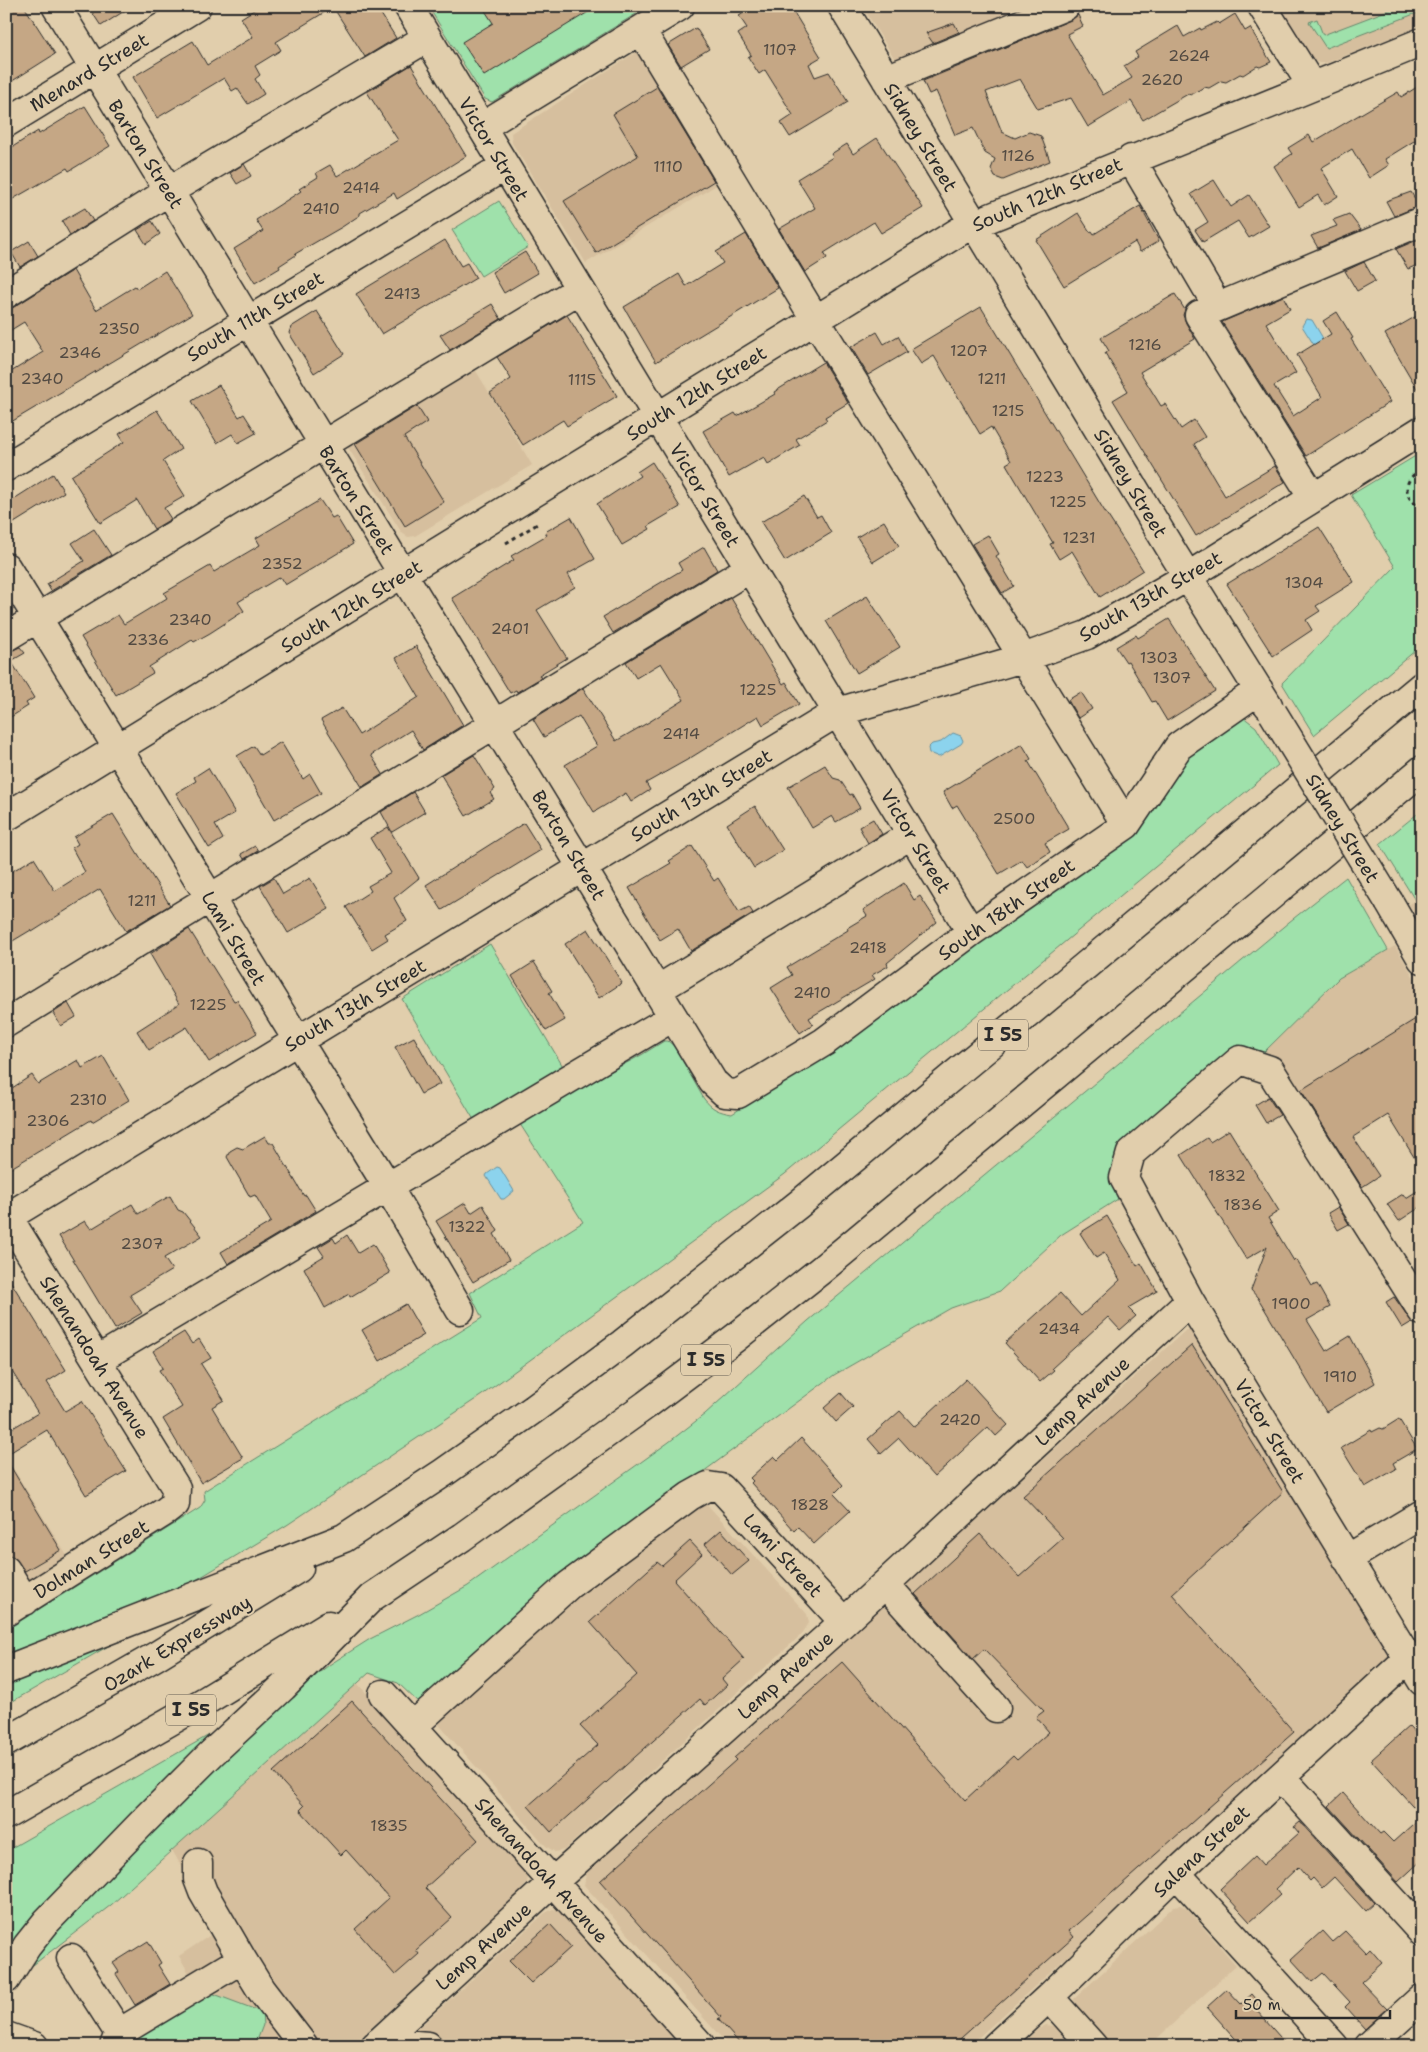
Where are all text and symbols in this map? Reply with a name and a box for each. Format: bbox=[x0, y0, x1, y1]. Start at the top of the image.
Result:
street label: Menard Street bbox=[25, 27, 153, 118]
house number: 1107 bbox=[763, 39, 797, 60]
house number: 2624 bbox=[1168, 45, 1210, 66]
house number: 2620 bbox=[1141, 69, 1183, 90]
street label: Sidney Street bbox=[878, 78, 963, 196]
street label: Victor Street bbox=[453, 93, 534, 206]
street label: Barton Street bbox=[102, 95, 189, 213]
house number: 1126 bbox=[1001, 145, 1035, 166]
street label: South 12th Street bbox=[968, 152, 1126, 237]
house number: 1110 bbox=[653, 156, 683, 177]
house number: 2414 bbox=[342, 177, 380, 198]
house number: 2410 bbox=[302, 198, 340, 219]
street label: South 11th Street bbox=[182, 266, 329, 367]
house number: 2413 bbox=[383, 283, 421, 304]
house number: 2350 bbox=[98, 318, 140, 339]
house number: 1216 bbox=[1128, 334, 1162, 355]
street label: South 12th Street bbox=[621, 340, 771, 447]
house number: 1207 bbox=[950, 340, 988, 361]
house number: 2346 bbox=[58, 342, 102, 363]
house number: 2340 bbox=[20, 368, 64, 389]
house number: 1211 bbox=[977, 368, 1007, 389]
house number: 1115 bbox=[568, 369, 596, 390]
house number: 1215 bbox=[992, 400, 1024, 421]
street label: Sidney Street bbox=[1088, 424, 1173, 542]
street label: Victor Street bbox=[664, 439, 745, 552]
street label: Barton Street bbox=[313, 441, 400, 559]
house number: 1223 bbox=[1026, 466, 1064, 487]
house number: 1225 bbox=[1050, 491, 1086, 512]
house number: 1231 bbox=[1062, 527, 1096, 548]
street label: South 13th Street bbox=[1074, 545, 1226, 648]
house number: 2352 bbox=[261, 553, 303, 574]
street label: South 12th Street bbox=[276, 554, 427, 659]
house number: 1304 bbox=[1285, 572, 1323, 593]
house number: 2340 bbox=[168, 609, 212, 630]
house number: 2401 bbox=[491, 618, 529, 639]
house number: 2336 bbox=[127, 629, 169, 650]
house number: 1303 bbox=[1140, 647, 1178, 668]
house number: 1307 bbox=[1153, 667, 1191, 688]
house number: 1225 bbox=[740, 679, 776, 700]
house number: 2414 bbox=[662, 723, 700, 744]
street label: South 13th Street bbox=[626, 743, 777, 848]
street label: Sidney Street bbox=[1300, 769, 1385, 887]
street label: Victor Street bbox=[875, 785, 956, 898]
street label: Barton Street bbox=[526, 786, 611, 905]
house number: 2500 bbox=[993, 808, 1035, 829]
street label: South 18th Street bbox=[933, 853, 1080, 966]
street label: Lami Street bbox=[196, 886, 272, 990]
house number: 1211 bbox=[127, 890, 157, 911]
house number: 2418 bbox=[849, 937, 887, 958]
street label: South 13th Street bbox=[280, 953, 431, 1058]
house number: 2410 bbox=[793, 982, 831, 1003]
house number: 1225 bbox=[190, 994, 226, 1015]
road number: I 55 bbox=[978, 1020, 1028, 1050]
house number: 2310 bbox=[69, 1089, 107, 1110]
house number: 2306 bbox=[26, 1110, 70, 1131]
house number: 1832 bbox=[1208, 1165, 1246, 1186]
house number: 1836 bbox=[1224, 1194, 1262, 1215]
house number: 1322 bbox=[448, 1216, 486, 1237]
house number: 2307 bbox=[121, 1233, 163, 1254]
street label: Shenandoah Avenue bbox=[34, 1271, 155, 1444]
house number: 1900 bbox=[1271, 1293, 1311, 1314]
house number: 2434 bbox=[1038, 1318, 1080, 1339]
road number: I 55 bbox=[681, 1344, 731, 1376]
street label: Lemp Avenue bbox=[1030, 1351, 1135, 1452]
house number: 1910 bbox=[1323, 1366, 1357, 1387]
street label: Victor Street bbox=[1229, 1375, 1310, 1488]
house number: 2420 bbox=[939, 1409, 981, 1430]
house number: 1828 bbox=[791, 1494, 829, 1515]
street label: Lami Street bbox=[737, 1508, 828, 1603]
street label: Dolman Street bbox=[29, 1514, 154, 1605]
street label: Ozark Expressway bbox=[98, 1589, 256, 1698]
street label: Lemp Avenue bbox=[732, 1626, 839, 1725]
road number: I 55 bbox=[166, 1694, 216, 1726]
street label: Shenandoah Avenue bbox=[469, 1792, 614, 1949]
street label: Salena Street bbox=[1147, 1800, 1255, 1903]
house number: 1835 bbox=[370, 1815, 408, 1836]
street label: Lemp Avenue bbox=[430, 1897, 537, 1996]
scale bar bbox=[1236, 1987, 1389, 2019]
text: 50 m bbox=[1243, 1995, 1281, 2015]

